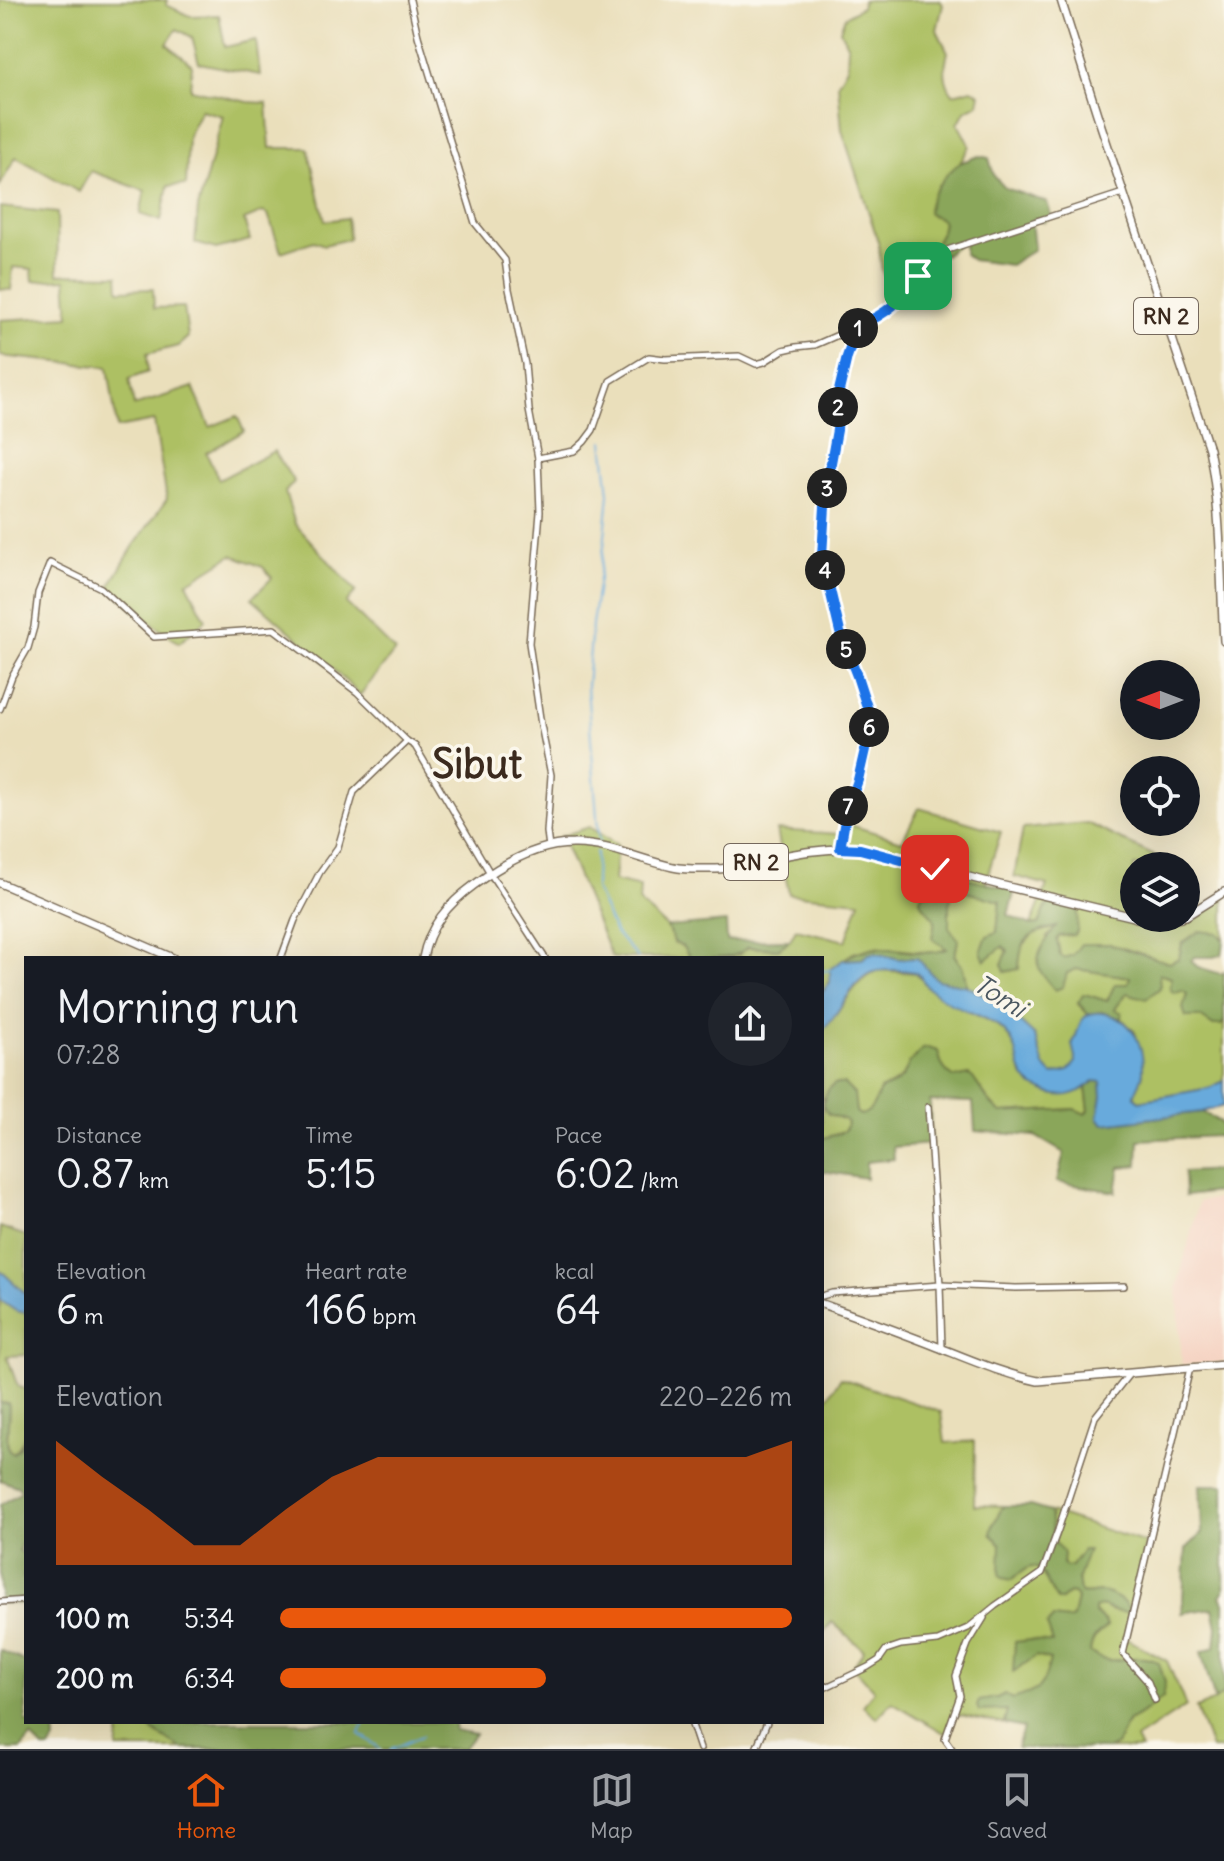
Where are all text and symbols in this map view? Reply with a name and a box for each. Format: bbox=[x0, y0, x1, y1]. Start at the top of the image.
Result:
pin bbox=[884, 242, 952, 310]
icon: arrive bbox=[896, 254, 940, 298]
road number: RN 2 bbox=[1134, 298, 1198, 334]
pin: 1 bbox=[838, 308, 878, 348]
text: 1 bbox=[854, 314, 862, 342]
pin: 2 bbox=[818, 387, 858, 427]
text: 2 bbox=[832, 393, 844, 421]
pin: 3 bbox=[807, 468, 847, 508]
text: 3 bbox=[821, 474, 833, 502]
pin: 4 bbox=[805, 550, 845, 590]
text: 4 bbox=[819, 556, 831, 584]
pin: 5 bbox=[826, 629, 866, 669]
text: 5 bbox=[840, 635, 852, 663]
north arrow bbox=[1120, 660, 1200, 740]
map controls bbox=[1120, 660, 1200, 932]
pin: 6 bbox=[849, 707, 889, 747]
text: 6 bbox=[863, 713, 875, 741]
district label: Sibut bbox=[432, 739, 523, 789]
button: locate bbox=[1120, 756, 1200, 836]
pin: 7 bbox=[828, 786, 868, 826]
text: 7 bbox=[843, 792, 853, 820]
pin bbox=[901, 835, 969, 903]
road number: RN 2 bbox=[724, 844, 788, 880]
icon: check bbox=[913, 847, 957, 891]
button: layers bbox=[1120, 852, 1200, 932]
water label: Tomi bbox=[968, 967, 1035, 1026]
text: Morning run bbox=[56, 980, 299, 1035]
button: share bbox=[708, 982, 792, 1066]
text: 07:28 bbox=[56, 1038, 121, 1071]
text: Distance bbox=[56, 1121, 142, 1149]
text: Time bbox=[305, 1121, 353, 1149]
text: Pace bbox=[555, 1121, 602, 1149]
text: 0.87 bbox=[56, 1149, 133, 1199]
text: 5:15 bbox=[305, 1149, 376, 1199]
text: 6:02 bbox=[555, 1149, 635, 1199]
text: km bbox=[133, 1166, 169, 1194]
text: /km bbox=[635, 1166, 679, 1194]
text: Elevation bbox=[56, 1257, 146, 1285]
text: Heart rate bbox=[305, 1257, 407, 1285]
text: kcal bbox=[555, 1257, 594, 1285]
text: 6 bbox=[56, 1285, 79, 1335]
text: 166 bbox=[305, 1285, 367, 1335]
text: 64 bbox=[555, 1285, 601, 1335]
text: m bbox=[79, 1302, 104, 1330]
text: bpm bbox=[367, 1302, 417, 1330]
text: Elevation bbox=[56, 1380, 163, 1413]
text: 220–226 m bbox=[659, 1380, 792, 1413]
text: 100 m bbox=[56, 1602, 130, 1635]
text: 5:34 bbox=[184, 1602, 235, 1635]
text: 200 m bbox=[56, 1662, 133, 1695]
text: 6:34 bbox=[184, 1662, 235, 1695]
tab: Home bbox=[177, 1768, 236, 1844]
tab: Map bbox=[590, 1768, 634, 1844]
tab: Saved bbox=[987, 1768, 1047, 1844]

